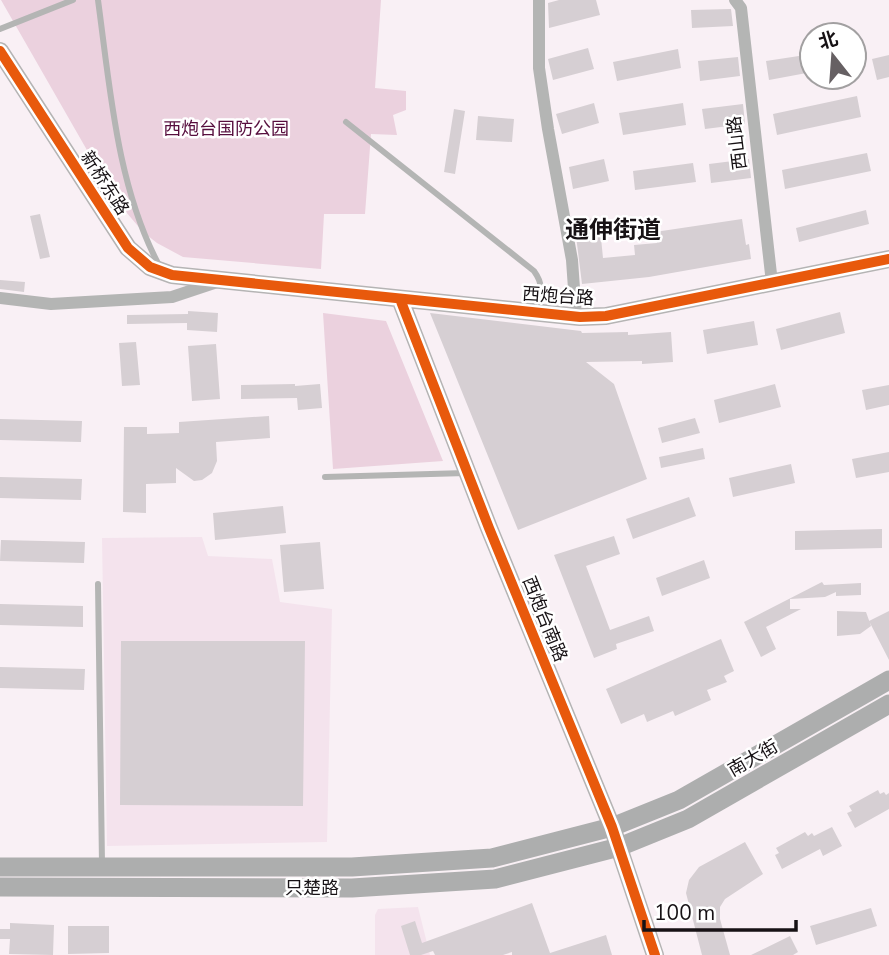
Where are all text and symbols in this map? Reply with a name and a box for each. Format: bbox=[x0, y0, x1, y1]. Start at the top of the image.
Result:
north arrow bbox=[798, 21, 868, 91]
text: 北 bbox=[815, 25, 841, 56]
street label: 西山路 bbox=[722, 115, 752, 171]
park label: 西炮台国防公园 bbox=[163, 117, 289, 141]
street label: 新桥东路 bbox=[75, 146, 135, 220]
district label: 通伸街道 bbox=[565, 214, 661, 246]
street label: 西炮台路 bbox=[521, 282, 595, 310]
street label: 西炮台南路 bbox=[517, 573, 573, 665]
street label: 南大街 bbox=[724, 734, 782, 782]
street label: 只楚路 bbox=[285, 876, 339, 900]
scale bar bbox=[644, 888, 796, 932]
text: 100 m bbox=[654, 899, 715, 927]

